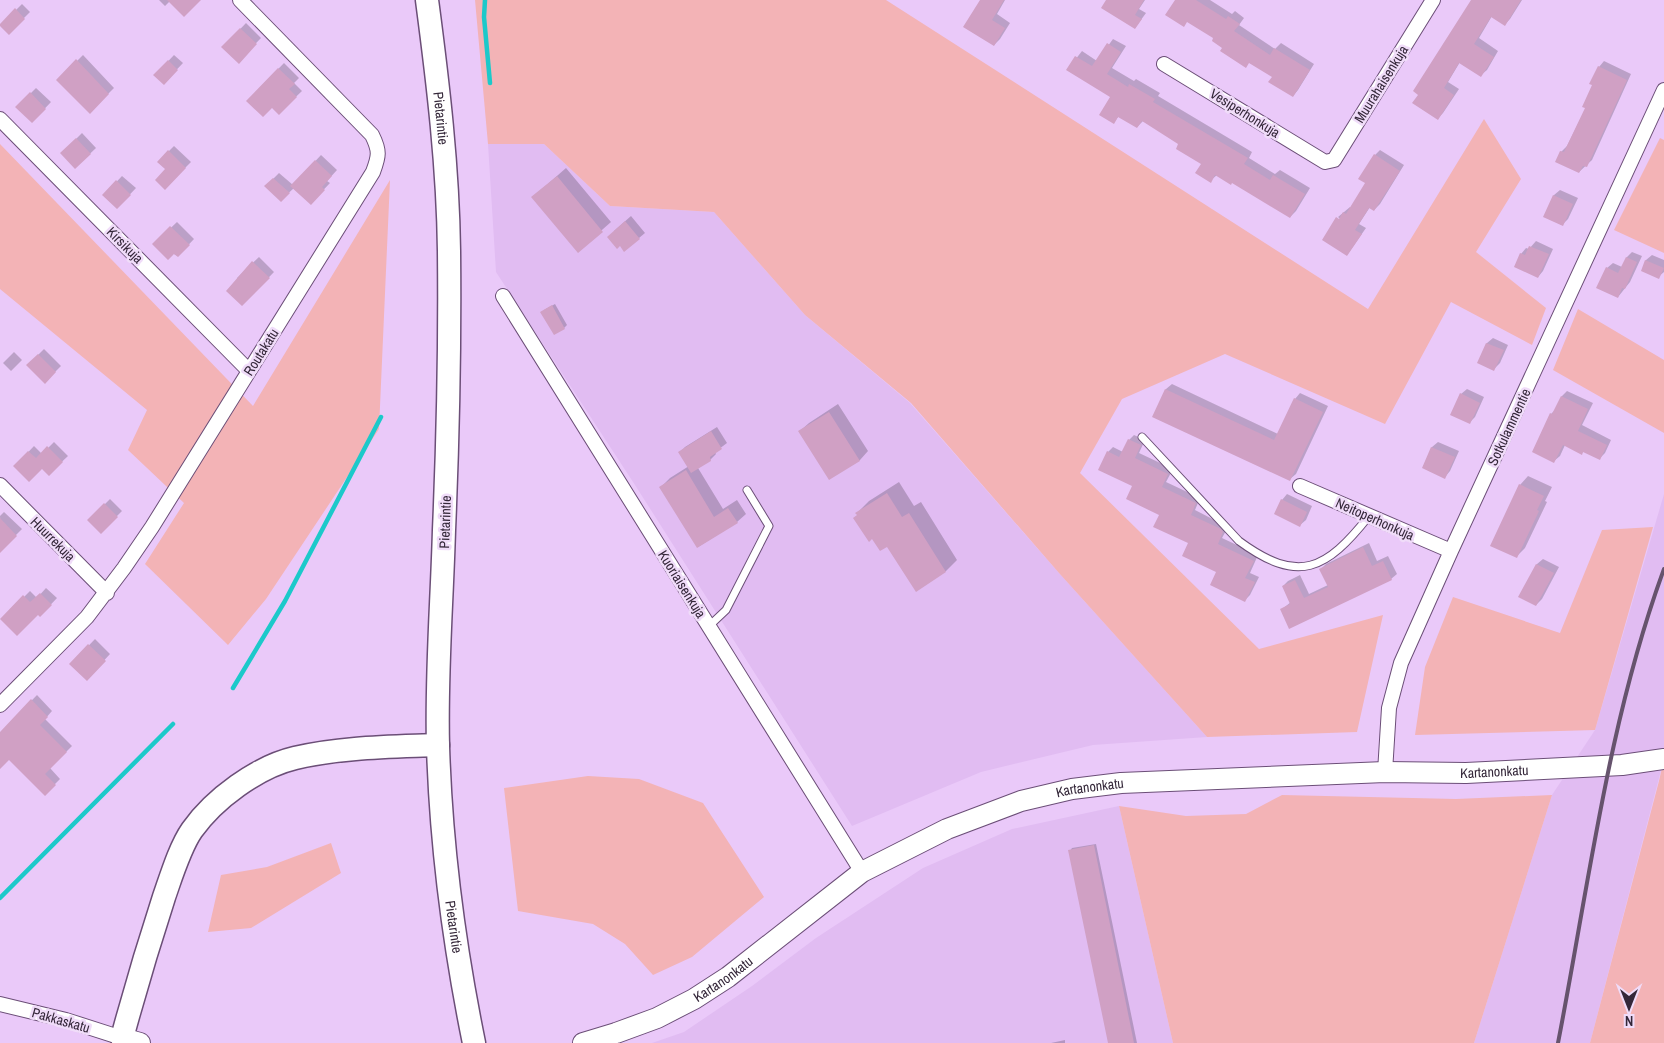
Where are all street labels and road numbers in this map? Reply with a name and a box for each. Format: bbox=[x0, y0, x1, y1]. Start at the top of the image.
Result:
street label: Muurahaisenkuja bbox=[1350, 41, 1412, 126]
street label: Vesiperhonkuja bbox=[1207, 84, 1284, 142]
street label: Pietarintie bbox=[429, 91, 452, 145]
street label: Kirsikuja bbox=[103, 223, 148, 268]
street label: Routakatu bbox=[239, 325, 283, 379]
street label: Sotkulammentie bbox=[1483, 386, 1535, 468]
street label: Neitoperhonkuja bbox=[1333, 494, 1418, 545]
street label: Pietarintie bbox=[435, 495, 455, 549]
street label: Huurrekuja bbox=[27, 513, 80, 566]
street label: Kuoriaisenkuja bbox=[654, 547, 710, 622]
street label: Kartanonkatu bbox=[1460, 761, 1529, 782]
street label: Kartanonkatu bbox=[1054, 774, 1125, 802]
street label: Pietarintie bbox=[441, 899, 467, 955]
street label: Kartanonkatu bbox=[690, 952, 756, 1006]
street label: Pakkaskatu bbox=[30, 1003, 92, 1037]

